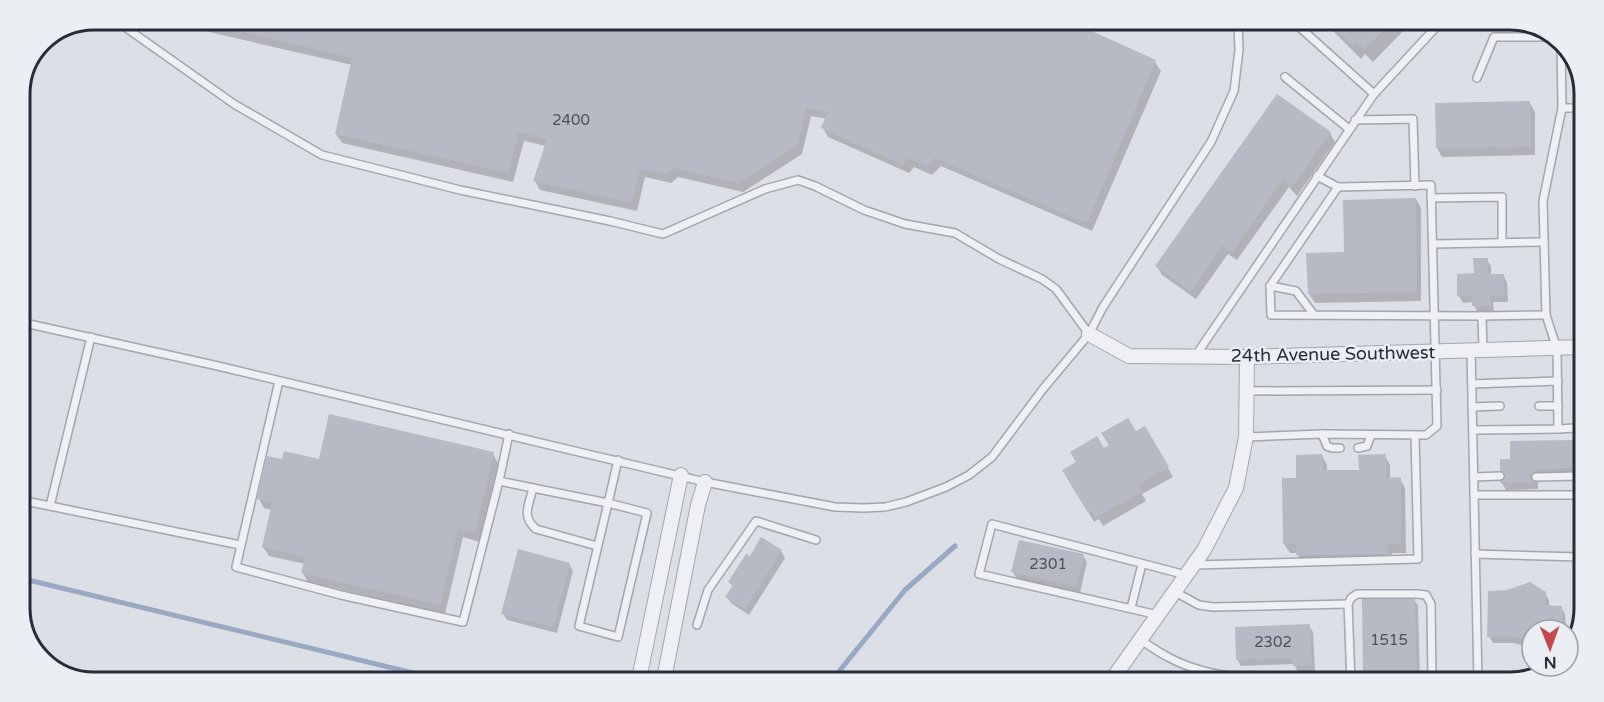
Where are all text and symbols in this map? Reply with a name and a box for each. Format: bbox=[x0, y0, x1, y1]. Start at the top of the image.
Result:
house number: 2400 bbox=[552, 111, 590, 129]
street label: 24th Avenue Southwest bbox=[1230, 341, 1436, 367]
house number: 2301 bbox=[1029, 555, 1067, 573]
north arrow bbox=[1520, 618, 1580, 678]
house number: 1515 bbox=[1370, 631, 1408, 649]
house number: 2302 bbox=[1254, 633, 1292, 651]
text: N bbox=[1544, 652, 1557, 672]

